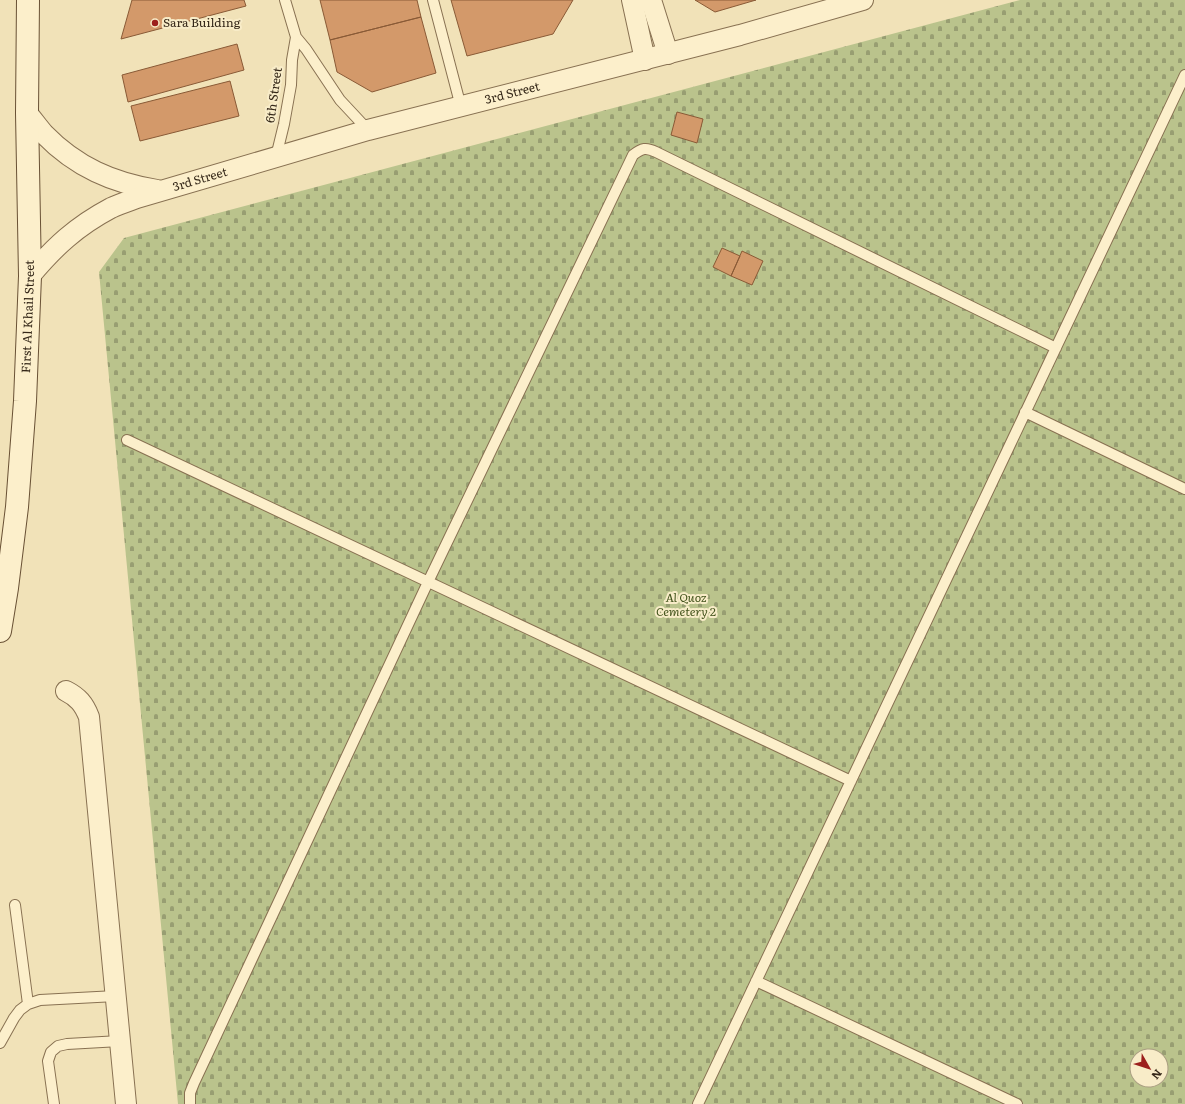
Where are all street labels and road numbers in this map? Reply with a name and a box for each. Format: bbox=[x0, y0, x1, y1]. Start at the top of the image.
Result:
street label: 6th Street bbox=[260, 66, 286, 124]
street label: 3rd Street bbox=[483, 76, 542, 108]
street label: 3rd Street bbox=[170, 162, 229, 195]
street label: First Al Khail Street bbox=[16, 260, 38, 373]

